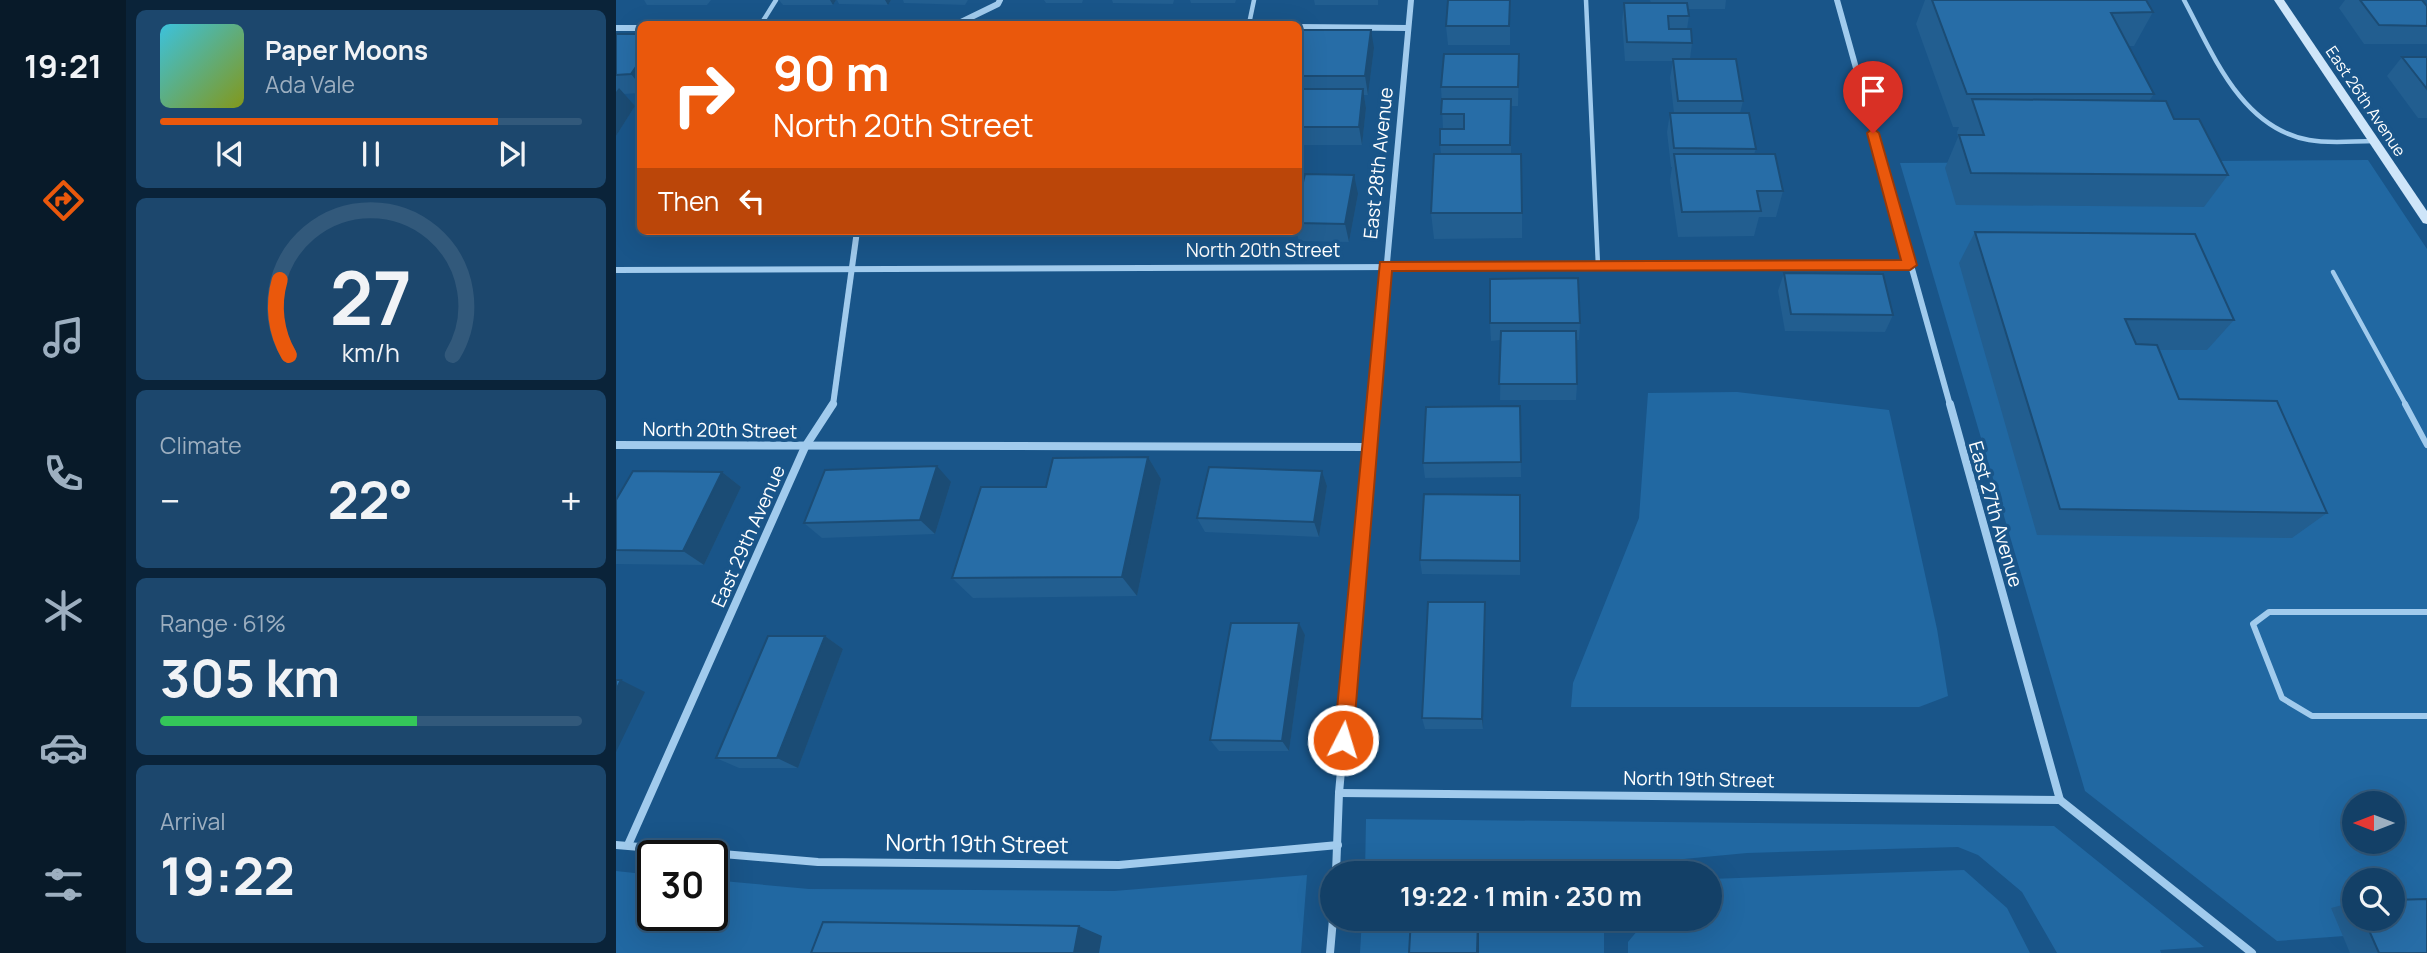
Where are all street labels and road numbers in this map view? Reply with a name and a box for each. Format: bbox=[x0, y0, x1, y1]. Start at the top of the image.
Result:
street label: East 26th Avenue bbox=[2321, 41, 2411, 161]
street label: East 28th Avenue bbox=[1357, 86, 1399, 240]
street label: North 20th Street bbox=[1186, 237, 1340, 263]
street label: North 20th Street bbox=[642, 416, 798, 444]
street label: East 27th Avenue bbox=[1963, 438, 2029, 590]
street label: East 29th Avenue bbox=[705, 461, 791, 611]
street label: North 19th Street bbox=[1623, 765, 1775, 793]
street label: North 19th Street bbox=[885, 825, 1069, 861]

